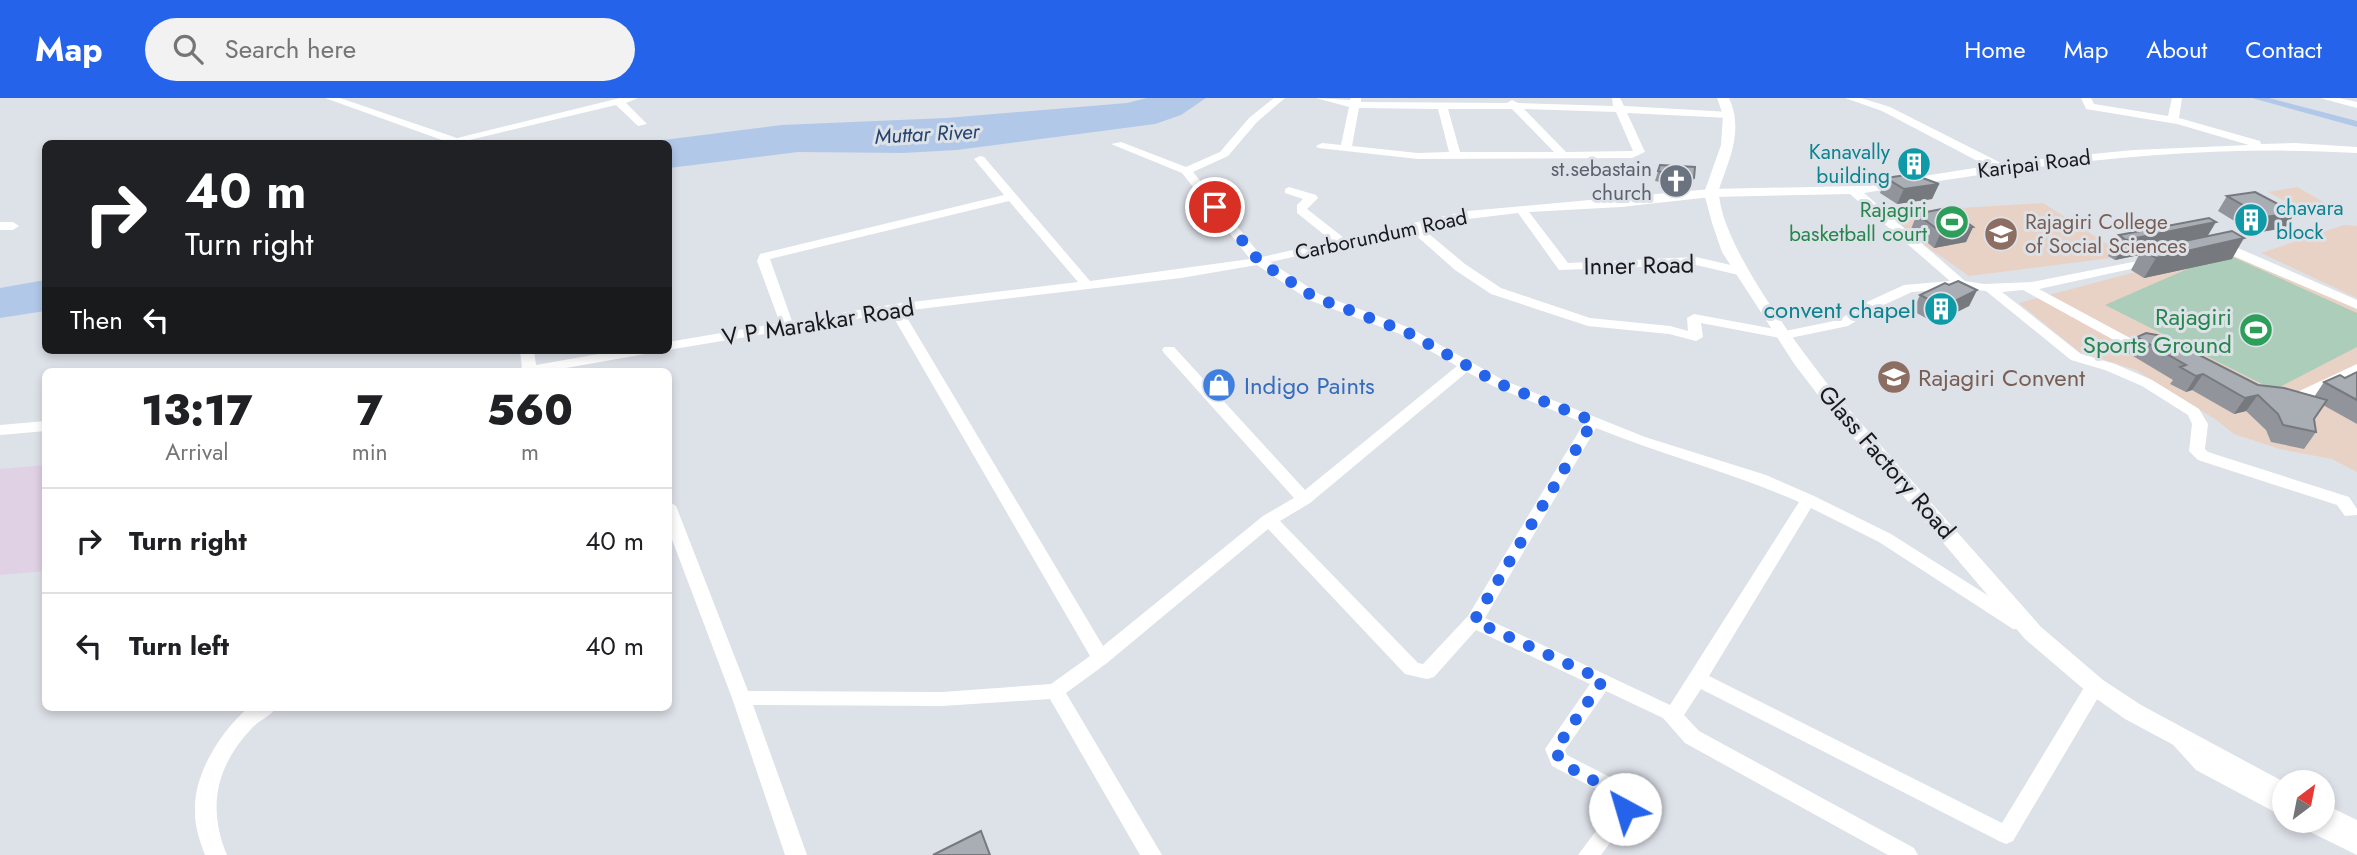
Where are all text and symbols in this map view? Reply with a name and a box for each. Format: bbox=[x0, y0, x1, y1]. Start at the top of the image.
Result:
search box bbox=[145, 18, 635, 81]
text: Map bbox=[35, 26, 103, 73]
icon: search bbox=[169, 30, 207, 68]
text: Search here bbox=[225, 30, 356, 68]
text: Home bbox=[1964, 32, 2026, 67]
text: Map bbox=[2064, 32, 2108, 67]
text: About bbox=[2146, 32, 2207, 67]
text: Contact bbox=[2245, 32, 2322, 67]
water label: Muttar River bbox=[874, 116, 981, 152]
place label: Kanavally building bbox=[1809, 137, 1891, 191]
street label: Karipai Road bbox=[1976, 142, 2092, 186]
building icon: Kanavally building bbox=[1895, 145, 1933, 183]
place label: st.sebastain church bbox=[1551, 154, 1652, 208]
text: 40 m bbox=[185, 156, 307, 226]
church icon: st.sebastain church bbox=[1657, 162, 1695, 200]
icon: right bbox=[70, 168, 161, 259]
pin bbox=[1185, 177, 1245, 237]
icon: arrive bbox=[1196, 188, 1234, 226]
place label: chavara block bbox=[2276, 193, 2344, 247]
place label: Rajagiri basketball court bbox=[1789, 195, 1927, 249]
building icon: chavara block bbox=[2232, 201, 2270, 239]
street label: Carborundum Road bbox=[1292, 202, 1470, 268]
sports icon: Rajagiri basketball court bbox=[1933, 203, 1971, 241]
place label: Rajagiri College of Social Sciences bbox=[2025, 207, 2187, 261]
school or university icon: Rajagiri College of Social Sciences bbox=[1982, 215, 2020, 253]
text: Turn right bbox=[185, 221, 314, 267]
street label: Inner Road bbox=[1583, 247, 1695, 283]
street label: V P Marakkar Road bbox=[719, 290, 917, 354]
building icon: convent chapel bbox=[1922, 290, 1960, 328]
place label: convent chapel bbox=[1764, 292, 1916, 327]
place label: Rajagiri Sports Ground bbox=[2083, 299, 2232, 362]
text: Then bbox=[70, 301, 123, 339]
icon: left bbox=[137, 301, 175, 339]
sports icon: Rajagiri Sports Ground bbox=[2237, 311, 2275, 349]
school or university icon: Rajagiri Convent bbox=[1875, 358, 1913, 396]
place label: Rajagiri Convent bbox=[1918, 360, 2085, 395]
shop icon: Indigo Paints bbox=[1200, 366, 1238, 404]
place label: Indigo Paints bbox=[1244, 368, 1375, 403]
street label: Glass Factory Road bbox=[1810, 377, 1964, 547]
text: 13:17 bbox=[141, 380, 253, 441]
text: 7 bbox=[357, 380, 383, 441]
text: 560 bbox=[487, 380, 573, 441]
text: Arrival bbox=[165, 435, 229, 469]
text: min bbox=[352, 435, 388, 469]
text: m bbox=[521, 435, 539, 469]
icon: right bbox=[70, 522, 108, 560]
text: Turn right bbox=[129, 522, 247, 560]
text: 40 m bbox=[585, 522, 644, 560]
icon: left bbox=[70, 627, 108, 665]
text: Turn left bbox=[129, 627, 229, 665]
text: 40 m bbox=[585, 627, 644, 665]
north arrow bbox=[2272, 770, 2334, 833]
map controls bbox=[2272, 770, 2335, 833]
position arrow bbox=[1588, 772, 1662, 846]

